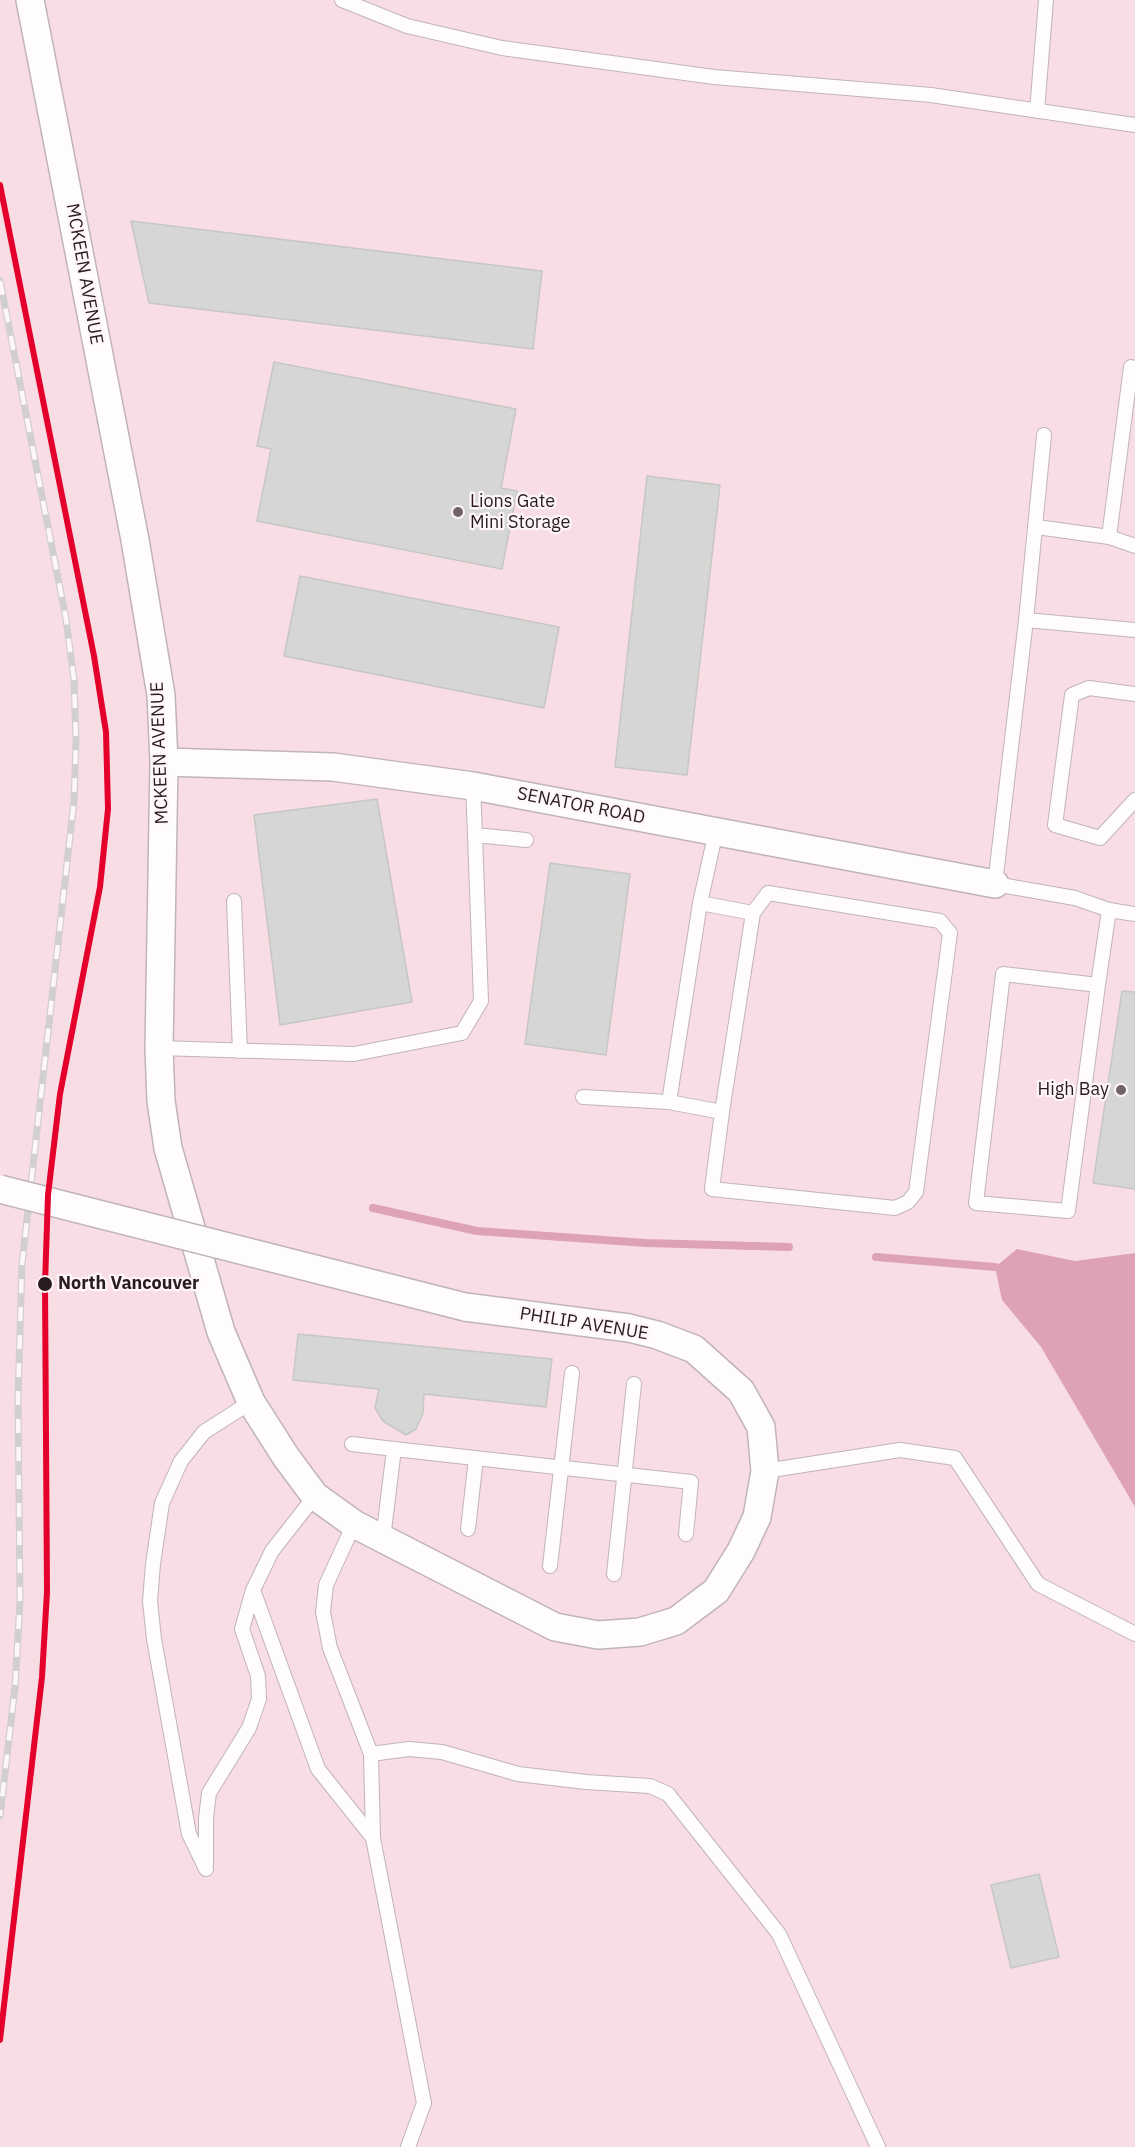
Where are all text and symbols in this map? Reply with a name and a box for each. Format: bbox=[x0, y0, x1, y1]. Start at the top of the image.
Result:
street label: MCKEEN AVENUE bbox=[61, 202, 107, 346]
place label: Lions Gate Mini Storage bbox=[470, 491, 570, 534]
marker: Lions Gate Mini Storage bbox=[451, 505, 465, 519]
street label: MCKEEN AVENUE bbox=[147, 681, 173, 825]
street label: SENATOR ROAD bbox=[515, 783, 647, 829]
place label: High Bay bbox=[1038, 1079, 1109, 1101]
marker: High Bay bbox=[1114, 1083, 1128, 1097]
place label: North Vancouver bbox=[58, 1273, 199, 1295]
marker: North Vancouver bbox=[36, 1275, 54, 1293]
street label: PHILIP AVENUE bbox=[518, 1303, 650, 1345]

